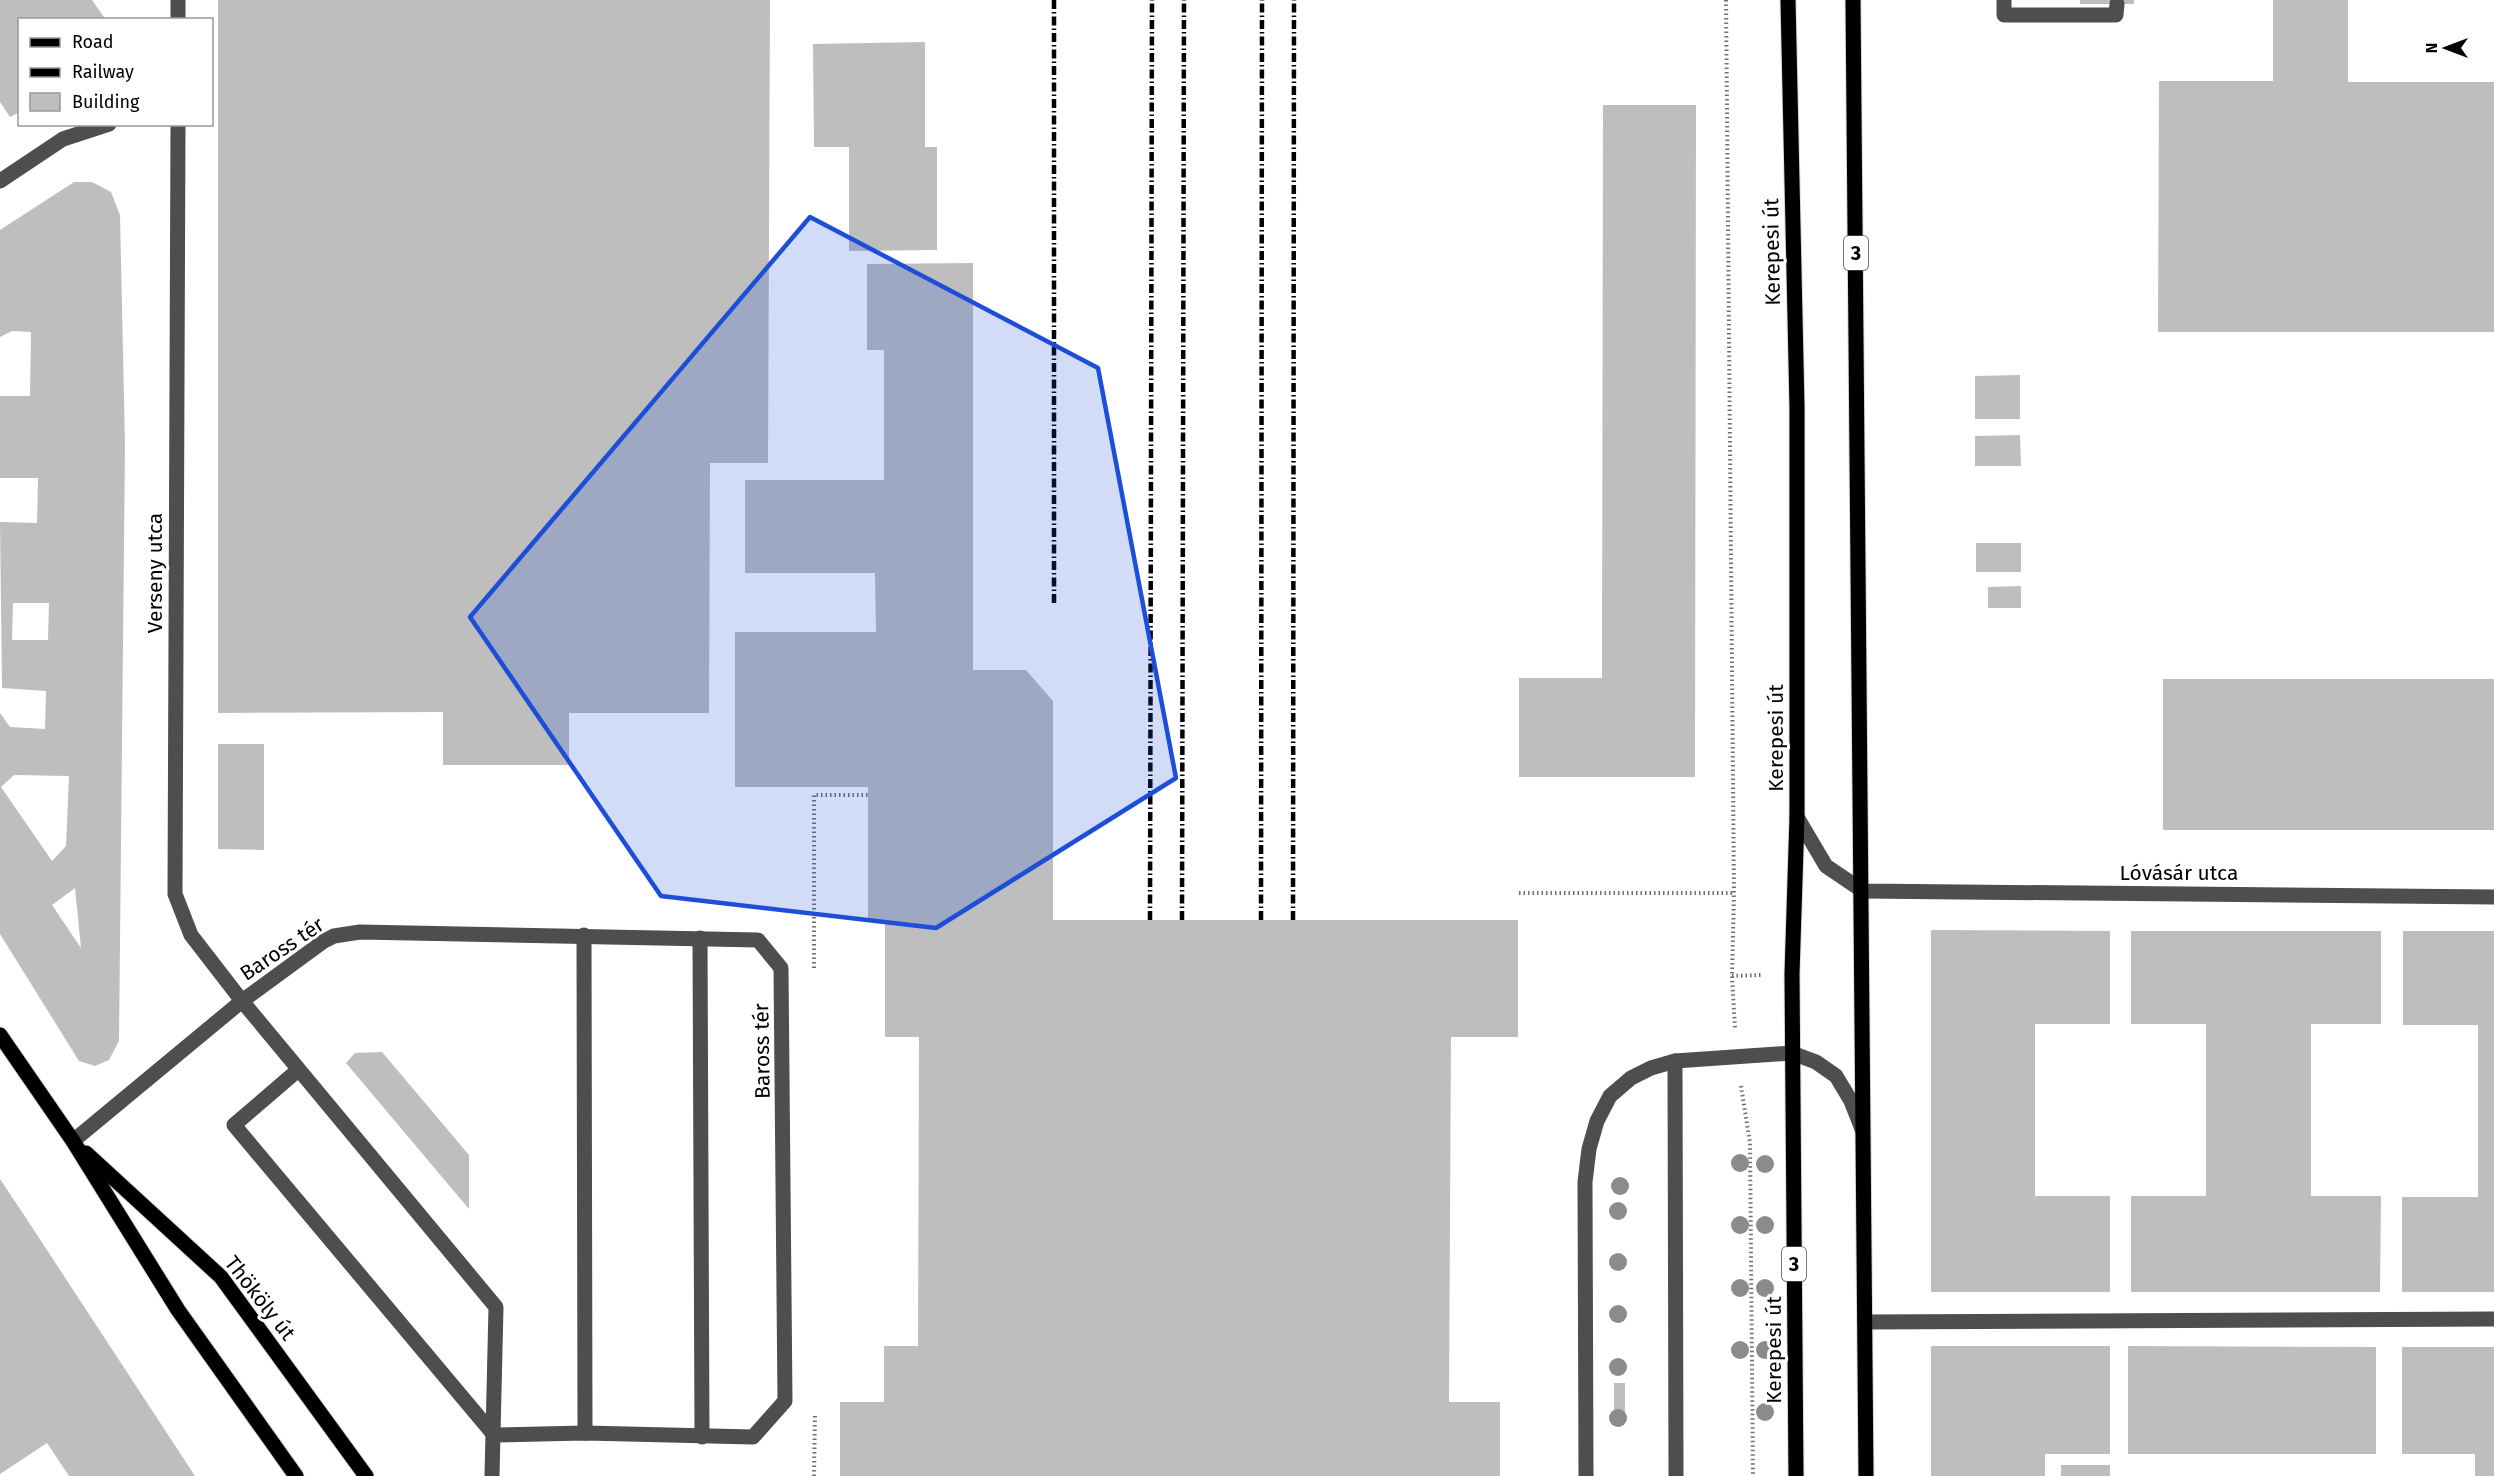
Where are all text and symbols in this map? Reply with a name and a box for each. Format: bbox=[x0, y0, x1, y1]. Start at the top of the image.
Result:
legend bbox=[18, 18, 213, 126]
north arrow bbox=[2416, 18, 2476, 78]
text: Road bbox=[72, 31, 114, 53]
text: N bbox=[2422, 43, 2441, 53]
text: Railway bbox=[72, 61, 134, 83]
text: Building bbox=[72, 91, 140, 113]
street label: Kerepesi út bbox=[1758, 198, 1786, 306]
road number: 3 bbox=[1844, 236, 1868, 270]
street label: Verseny utca bbox=[142, 513, 168, 633]
street label: Kerepesi út bbox=[1763, 684, 1789, 792]
street label: Lóvásár utca bbox=[2120, 860, 2238, 886]
street label: Baross tér bbox=[235, 911, 329, 987]
street label: Baross tér bbox=[748, 1003, 776, 1099]
road number: 3 bbox=[1782, 1247, 1806, 1281]
street label: Thököly út bbox=[219, 1251, 301, 1346]
street label: Kerepesi út bbox=[1761, 1296, 1787, 1404]

